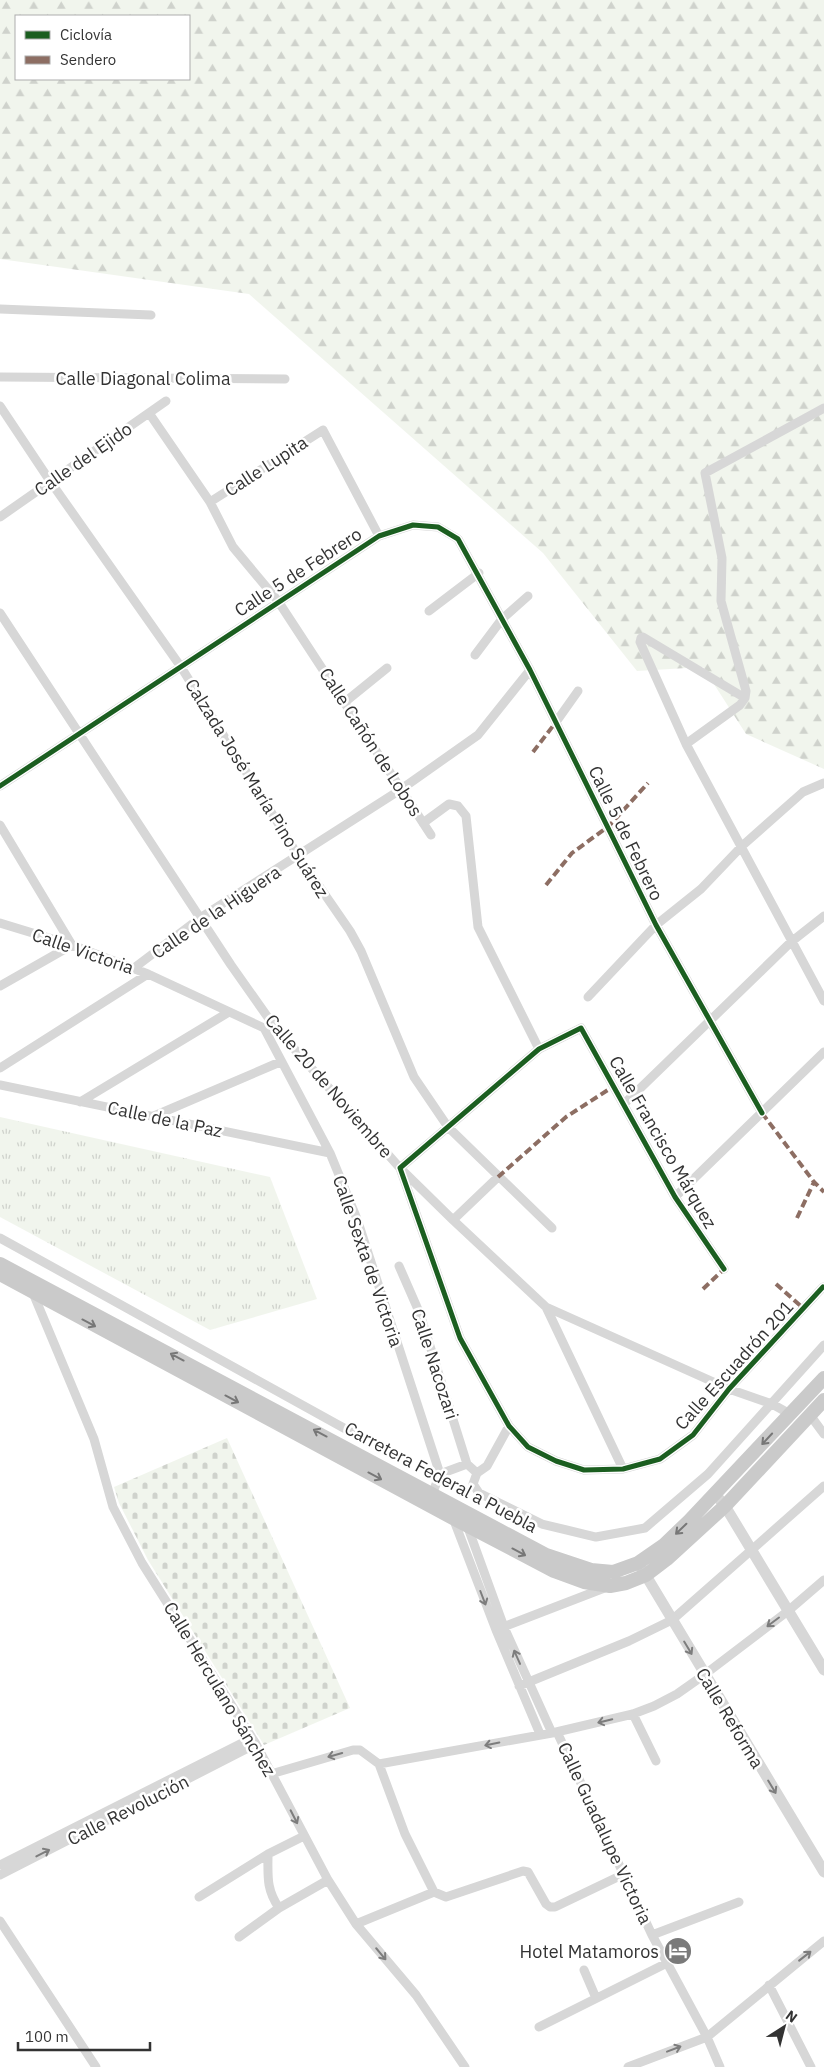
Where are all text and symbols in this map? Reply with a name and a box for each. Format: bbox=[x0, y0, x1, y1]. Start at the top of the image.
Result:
legend bbox=[15, 15, 190, 80]
text: Ciclovía bbox=[60, 25, 112, 44]
text: Sendero bbox=[60, 50, 116, 69]
street label: Calle Diagonal Colima bbox=[55, 367, 231, 390]
street label: Calle del Ejido bbox=[30, 417, 136, 501]
street label: Calle Lupita bbox=[220, 430, 312, 501]
street label: Calle 5 de Febrero bbox=[230, 522, 366, 622]
street label: Calle Cañón de Lobos bbox=[314, 663, 428, 821]
street label: Calzada José María Pino Suárez bbox=[180, 674, 334, 902]
street label: Calle 5 de Febrero bbox=[583, 762, 669, 904]
street label: Calle de la Higuera bbox=[147, 860, 285, 964]
street label: Calle Victoria bbox=[29, 923, 137, 979]
street label: Calle 20 de Noviembre bbox=[260, 1009, 398, 1163]
street label: Calle Francisco Márquez bbox=[604, 1051, 722, 1233]
street label: Calle de la Paz bbox=[106, 1096, 224, 1142]
street label: Calle Sexta de Victoria bbox=[328, 1172, 408, 1350]
street label: Calle Escuadrón 201 bbox=[670, 1295, 798, 1435]
street label: Calle Nacozari bbox=[406, 1306, 464, 1422]
one-way arrow bbox=[81, 1319, 96, 1328]
one-way arrow bbox=[169, 1352, 184, 1362]
one-way arrow bbox=[224, 1395, 239, 1405]
street label: Carretera Federal a Puebla bbox=[341, 1416, 542, 1538]
one-way arrow bbox=[313, 1428, 328, 1438]
one-way arrow bbox=[761, 1432, 773, 1445]
one-way arrow bbox=[368, 1471, 383, 1481]
one-way arrow bbox=[674, 1523, 687, 1535]
one-way arrow bbox=[511, 1548, 526, 1557]
one-way arrow bbox=[479, 1590, 488, 1605]
street label: Calle Herculano Sánchez bbox=[159, 1597, 281, 1781]
one-way arrow bbox=[767, 1617, 780, 1628]
one-way arrow bbox=[684, 1640, 694, 1654]
one-way arrow bbox=[512, 1650, 522, 1665]
street label: Calle Reforma bbox=[691, 1663, 769, 1773]
one-way arrow bbox=[597, 1717, 613, 1726]
street label: Calle Guadalupe Victoria bbox=[553, 1738, 657, 1928]
one-way arrow bbox=[485, 1740, 501, 1750]
one-way arrow bbox=[328, 1751, 344, 1761]
street label: Calle Revolución bbox=[63, 1769, 193, 1851]
one-way arrow bbox=[768, 1779, 778, 1793]
one-way arrow bbox=[290, 1809, 299, 1824]
one-way arrow bbox=[36, 1848, 51, 1858]
hotel icon: Hotel Matamoros bbox=[663, 1936, 693, 1966]
place label: Hotel Matamoros bbox=[520, 1940, 659, 1963]
one-way arrow bbox=[375, 1947, 387, 1960]
one-way arrow bbox=[798, 1951, 811, 1962]
north arrow bbox=[759, 2002, 809, 2052]
text: N bbox=[782, 2006, 801, 2027]
scale bar bbox=[18, 2020, 150, 2052]
text: 100 m bbox=[25, 2027, 69, 2046]
one-way arrow bbox=[666, 2044, 681, 2054]

